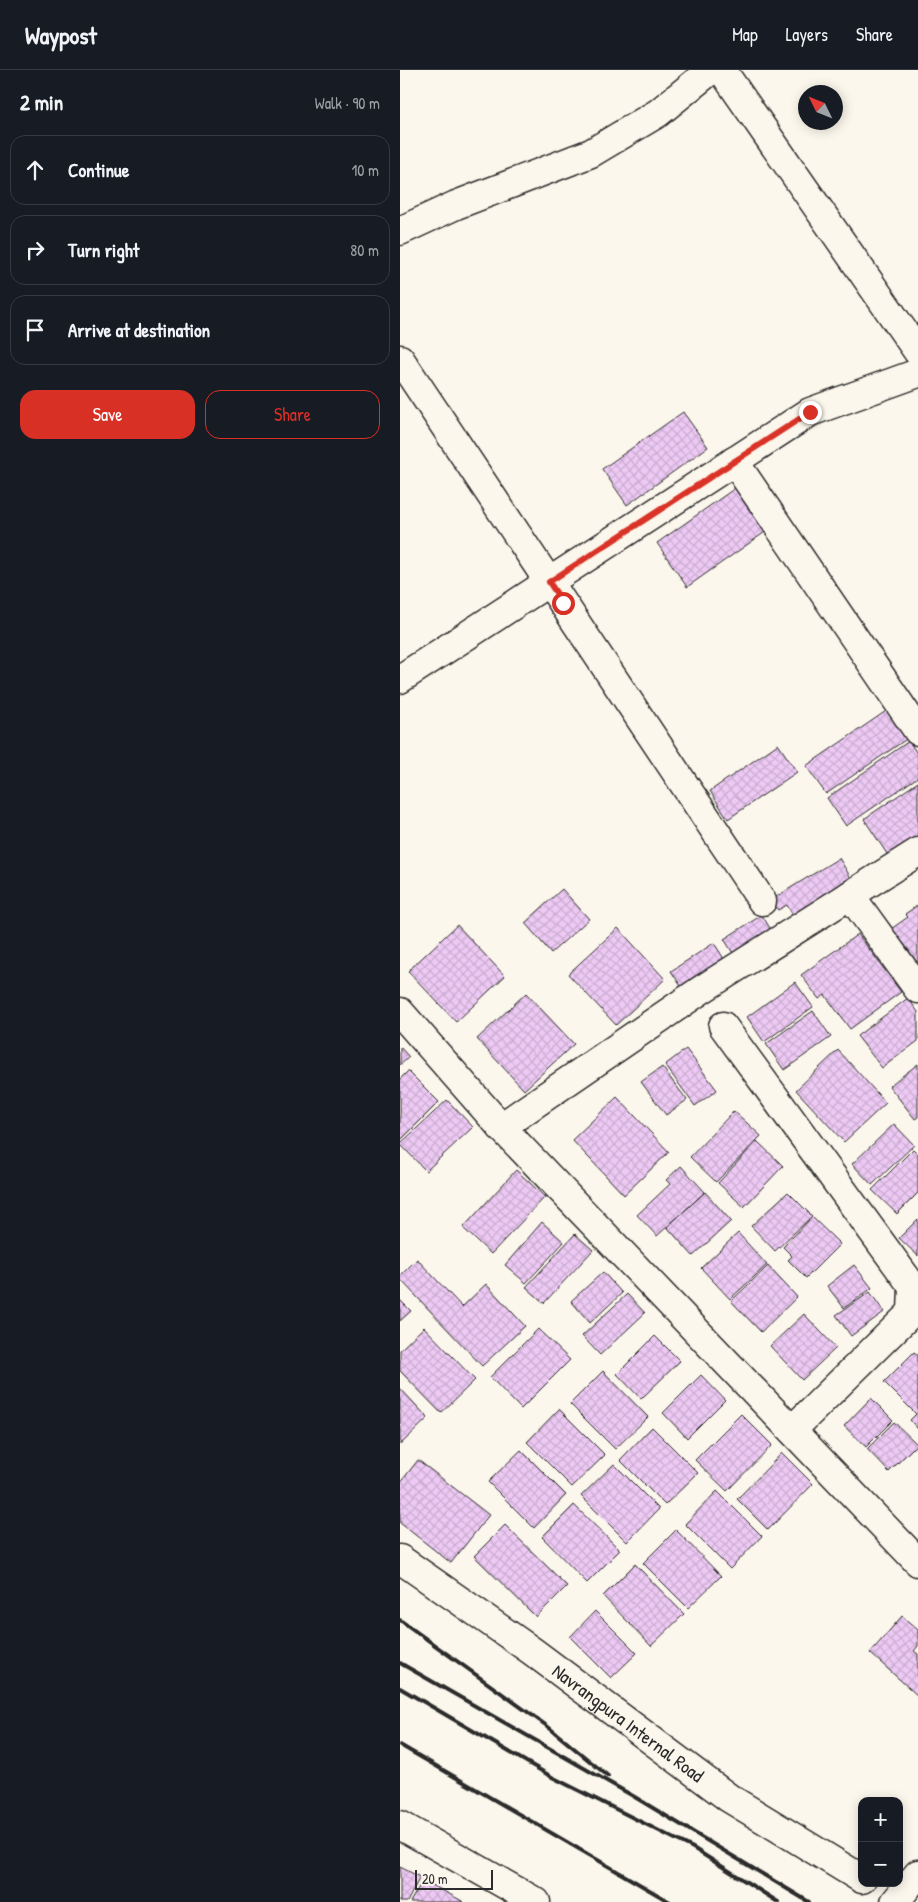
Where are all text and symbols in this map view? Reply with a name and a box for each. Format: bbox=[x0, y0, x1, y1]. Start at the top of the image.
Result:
text: Waypost bbox=[25, 19, 97, 51]
text: Map bbox=[732, 22, 758, 47]
text: Layers bbox=[786, 22, 828, 47]
text: Share bbox=[856, 22, 893, 47]
north arrow bbox=[798, 85, 843, 130]
text: 2 min bbox=[20, 88, 63, 117]
text: Walk · 90 m bbox=[315, 92, 380, 114]
icon: ahead bbox=[21, 156, 49, 184]
text: Continue bbox=[68, 157, 129, 183]
text: 10 m bbox=[351, 159, 379, 181]
icon: right bbox=[21, 236, 49, 264]
text: Turn right bbox=[68, 237, 139, 263]
text: 80 m bbox=[350, 239, 379, 261]
icon: arrive bbox=[21, 316, 49, 344]
text: Arrive at destination bbox=[68, 317, 210, 343]
button: Save bbox=[20, 390, 195, 439]
button: Share bbox=[205, 390, 380, 439]
route end bbox=[799, 401, 822, 424]
route start bbox=[552, 592, 575, 615]
street label: Navrangpura Internal Road bbox=[547, 1658, 710, 1788]
map controls bbox=[858, 1797, 903, 1887]
button: + bbox=[858, 1797, 903, 1842]
button: − bbox=[858, 1842, 903, 1887]
scale bar bbox=[415, 1867, 492, 1890]
text: 20 m bbox=[422, 1869, 448, 1888]

